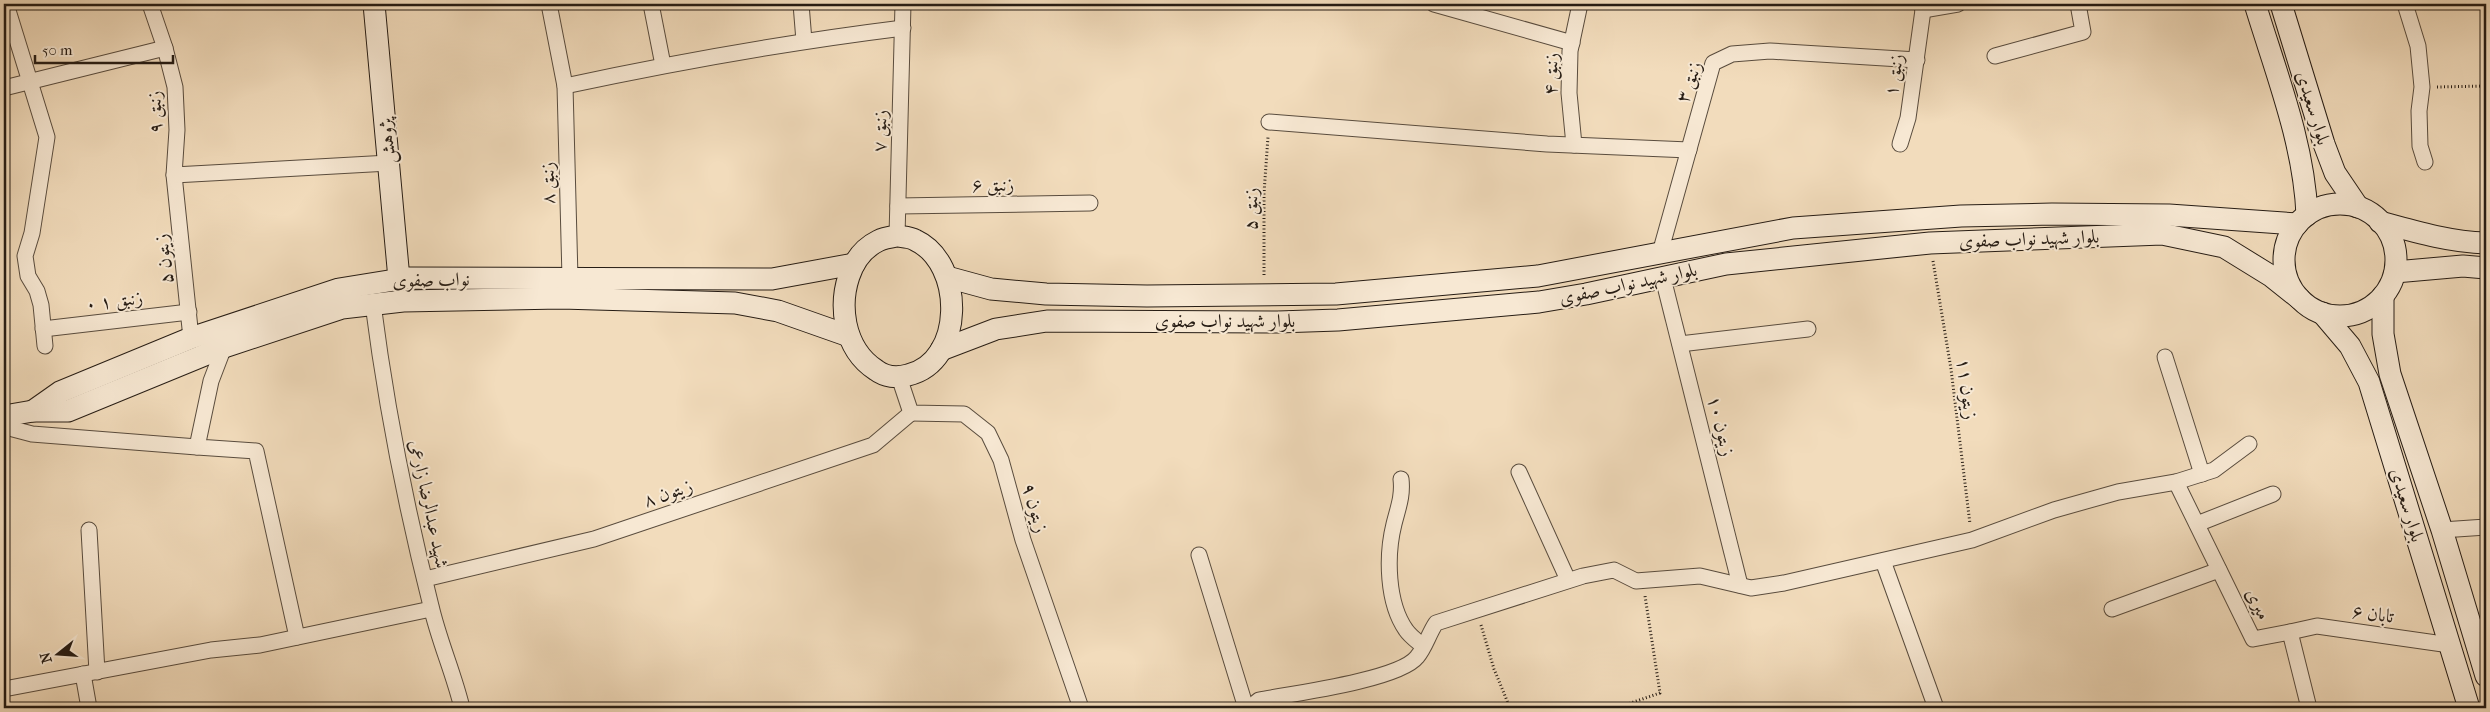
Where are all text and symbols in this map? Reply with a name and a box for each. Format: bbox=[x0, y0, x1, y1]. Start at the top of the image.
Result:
scale bar bbox=[35, 32, 172, 64]
text: 50 m bbox=[42, 41, 73, 59]
street label: زنبق ۴ bbox=[1539, 52, 1564, 96]
street label: زنبق ۱ bbox=[1880, 52, 1909, 98]
street label: زنبق ۳ bbox=[1671, 58, 1708, 106]
street label: بلوار سعیدی bbox=[2291, 68, 2335, 148]
street label: زنبق ۹ bbox=[143, 90, 168, 134]
street label: زنبق ۷ bbox=[868, 109, 893, 153]
street label: پژوهش bbox=[374, 116, 401, 165]
street label: زنبق ۸ bbox=[537, 161, 560, 205]
street label: زنبق ۶ bbox=[971, 174, 1015, 197]
street label: زنبق ۵ bbox=[1240, 187, 1263, 231]
street label: بلوار شهید نواب صفوی bbox=[1958, 226, 2100, 253]
street label: زیتون ۵ bbox=[150, 232, 179, 285]
street label: بلوار شهید نواب صفوی bbox=[1557, 259, 1699, 310]
street label: نواب صفوی bbox=[392, 268, 470, 293]
street label: زنبق ۱ ۰ bbox=[84, 287, 144, 316]
street label: بلوار شهید نواب صفوی bbox=[1155, 310, 1295, 333]
street label: زیتون ۱۱ bbox=[1951, 357, 1982, 421]
street label: زیتون ۱۰ bbox=[1702, 393, 1739, 459]
street label: شهید عبدالرضا زارعی bbox=[404, 438, 453, 570]
street label: بلوار سعیدی bbox=[2385, 465, 2429, 545]
street label: زیتون ۸ bbox=[641, 474, 696, 513]
street label: زیتون ۹ bbox=[1016, 481, 1053, 536]
street label: میری bbox=[2241, 585, 2275, 623]
street label: تابان ۶ bbox=[2351, 600, 2396, 628]
north arrow bbox=[32, 630, 82, 680]
text: N bbox=[36, 650, 56, 665]

